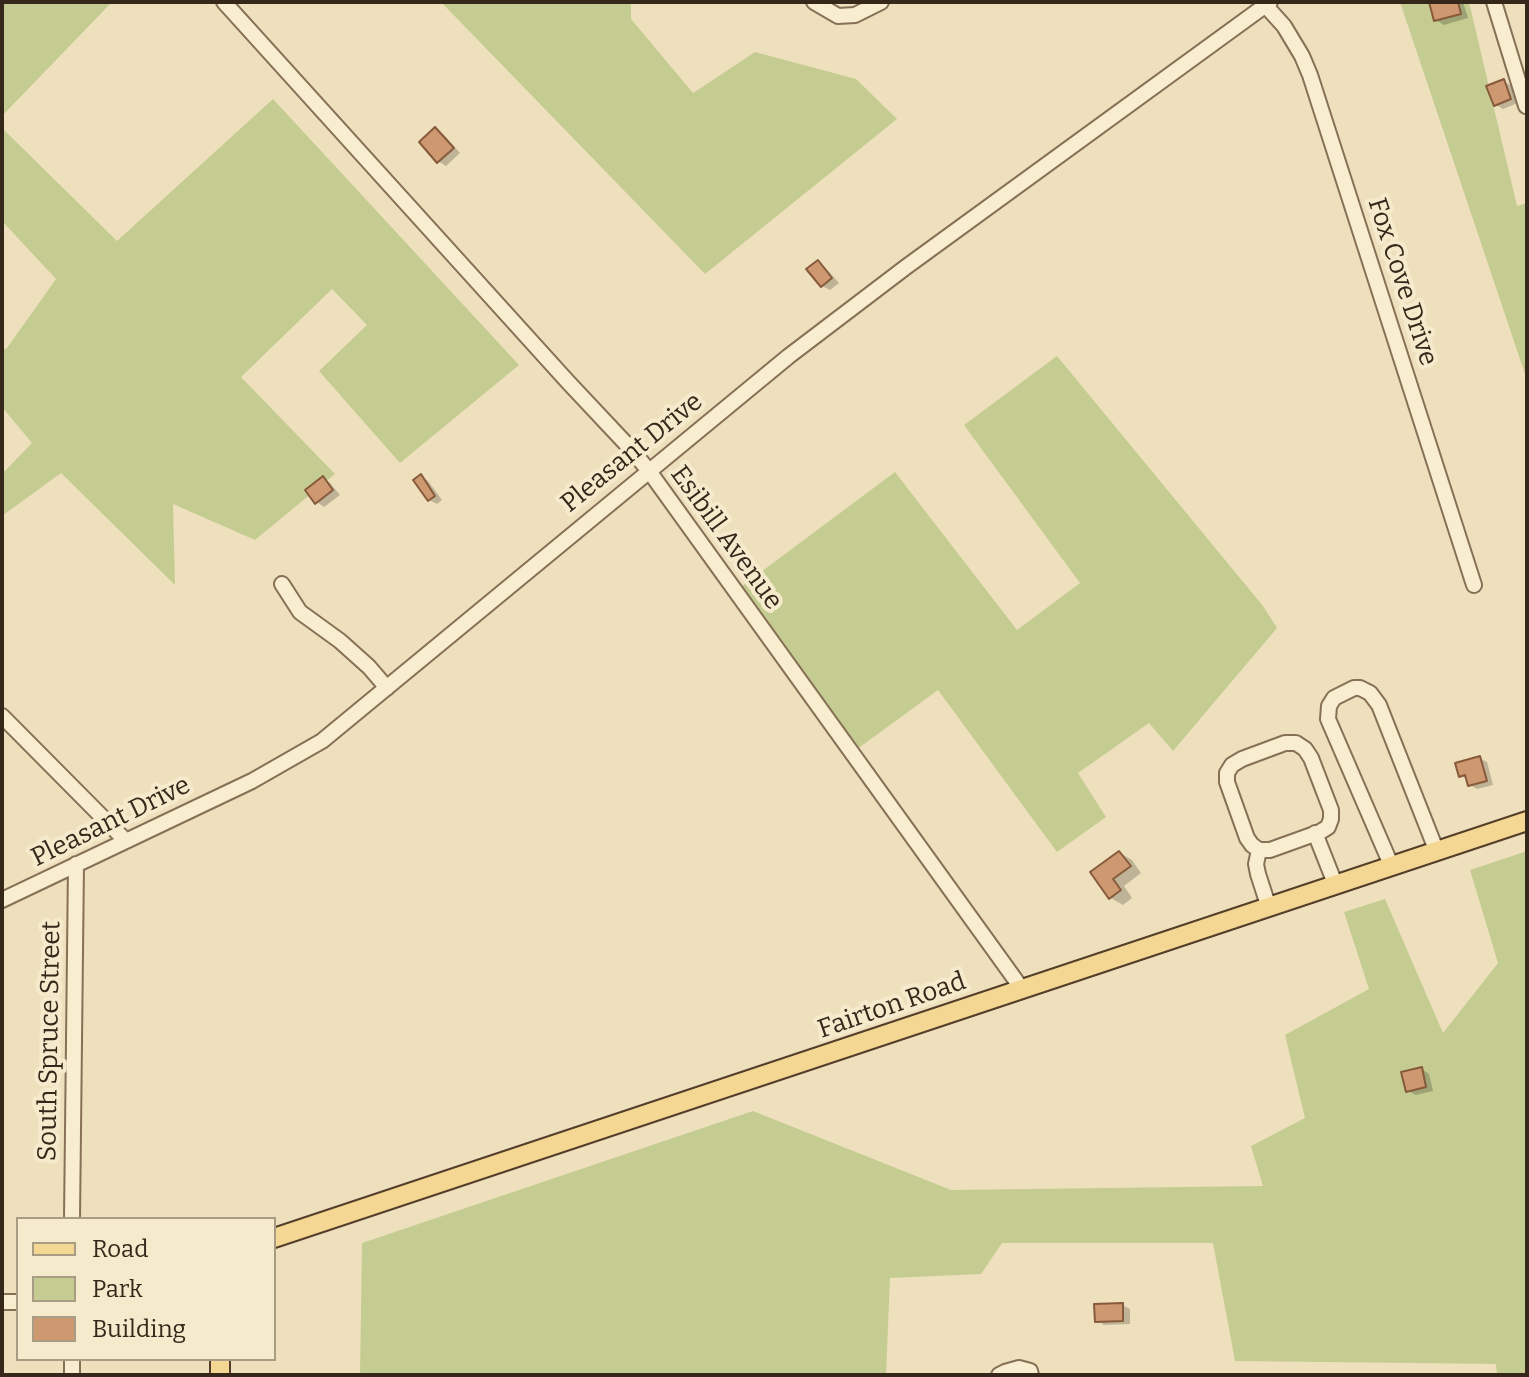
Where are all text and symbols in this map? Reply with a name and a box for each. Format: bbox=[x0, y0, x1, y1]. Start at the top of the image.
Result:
street label: Fox Cove Drive bbox=[1360, 194, 1444, 370]
street label: Pleasant Drive bbox=[555, 386, 709, 520]
street label: Esibill Avenue bbox=[663, 460, 789, 616]
street label: Pleasant Drive bbox=[26, 770, 196, 874]
street label: South Spruce Street bbox=[32, 921, 68, 1161]
street label: Fairton Road bbox=[814, 966, 970, 1046]
legend bbox=[16, 1217, 276, 1361]
text: Road bbox=[92, 1235, 148, 1263]
text: Park bbox=[92, 1275, 143, 1303]
text: Building bbox=[92, 1315, 186, 1343]

